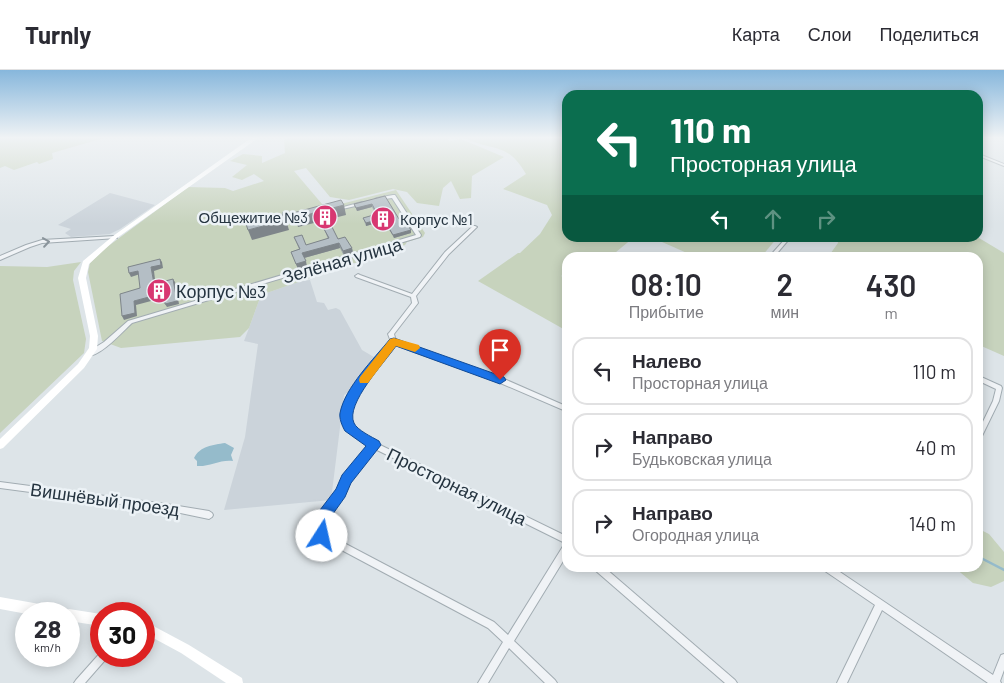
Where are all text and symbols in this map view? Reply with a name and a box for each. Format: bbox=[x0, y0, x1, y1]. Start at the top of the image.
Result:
text: Turnly bbox=[25, 20, 91, 49]
text: Карта bbox=[732, 23, 780, 45]
text: Слои bbox=[808, 23, 852, 45]
text: Поделиться bbox=[880, 23, 979, 45]
text: 110 m bbox=[670, 108, 751, 150]
icon: left bbox=[587, 110, 652, 175]
text: Просторная улица bbox=[670, 150, 857, 176]
building icon: Общежитие №3 bbox=[312, 204, 338, 230]
icon: left bbox=[706, 205, 734, 233]
icon: ahead bbox=[759, 205, 787, 233]
icon: right bbox=[812, 205, 840, 233]
building icon: Корпус №1 bbox=[370, 206, 396, 232]
place label: Общежитие №3 bbox=[199, 208, 308, 226]
place label: Корпус №1 bbox=[400, 210, 473, 228]
street label: Зелёная улица bbox=[280, 232, 405, 288]
one-way arrow bbox=[42, 237, 50, 248]
text: 08:10 bbox=[631, 266, 702, 302]
text: 2 bbox=[777, 266, 793, 302]
text: 430 bbox=[866, 267, 916, 303]
building icon: Корпус №3 bbox=[146, 278, 172, 304]
place label: Корпус №3 bbox=[176, 280, 266, 302]
text: Прибытие bbox=[629, 302, 704, 321]
text: мин bbox=[770, 302, 799, 321]
text: m bbox=[884, 303, 898, 322]
pin bbox=[479, 329, 521, 380]
icon: arrive bbox=[486, 336, 514, 364]
text: Налево bbox=[632, 349, 702, 372]
icon: left bbox=[589, 357, 617, 385]
text: 110 m bbox=[912, 360, 956, 383]
text: Просторная улица bbox=[632, 373, 768, 392]
text: Направо bbox=[632, 425, 713, 448]
icon: right bbox=[589, 433, 617, 461]
text: 40 m bbox=[915, 436, 956, 459]
street label: Просторная улица bbox=[384, 443, 531, 530]
text: Будьковская улица bbox=[632, 449, 772, 468]
street label: Вишнёвый проезд bbox=[29, 478, 181, 520]
text: Направо bbox=[632, 501, 713, 524]
position arrow bbox=[295, 509, 347, 561]
icon: right bbox=[589, 509, 617, 537]
text: 140 m bbox=[909, 512, 956, 535]
text: Огородная улица bbox=[632, 525, 759, 544]
speed limit sign: 30 bbox=[90, 602, 155, 667]
text: 28 bbox=[34, 613, 61, 643]
text: km/h bbox=[34, 640, 61, 654]

